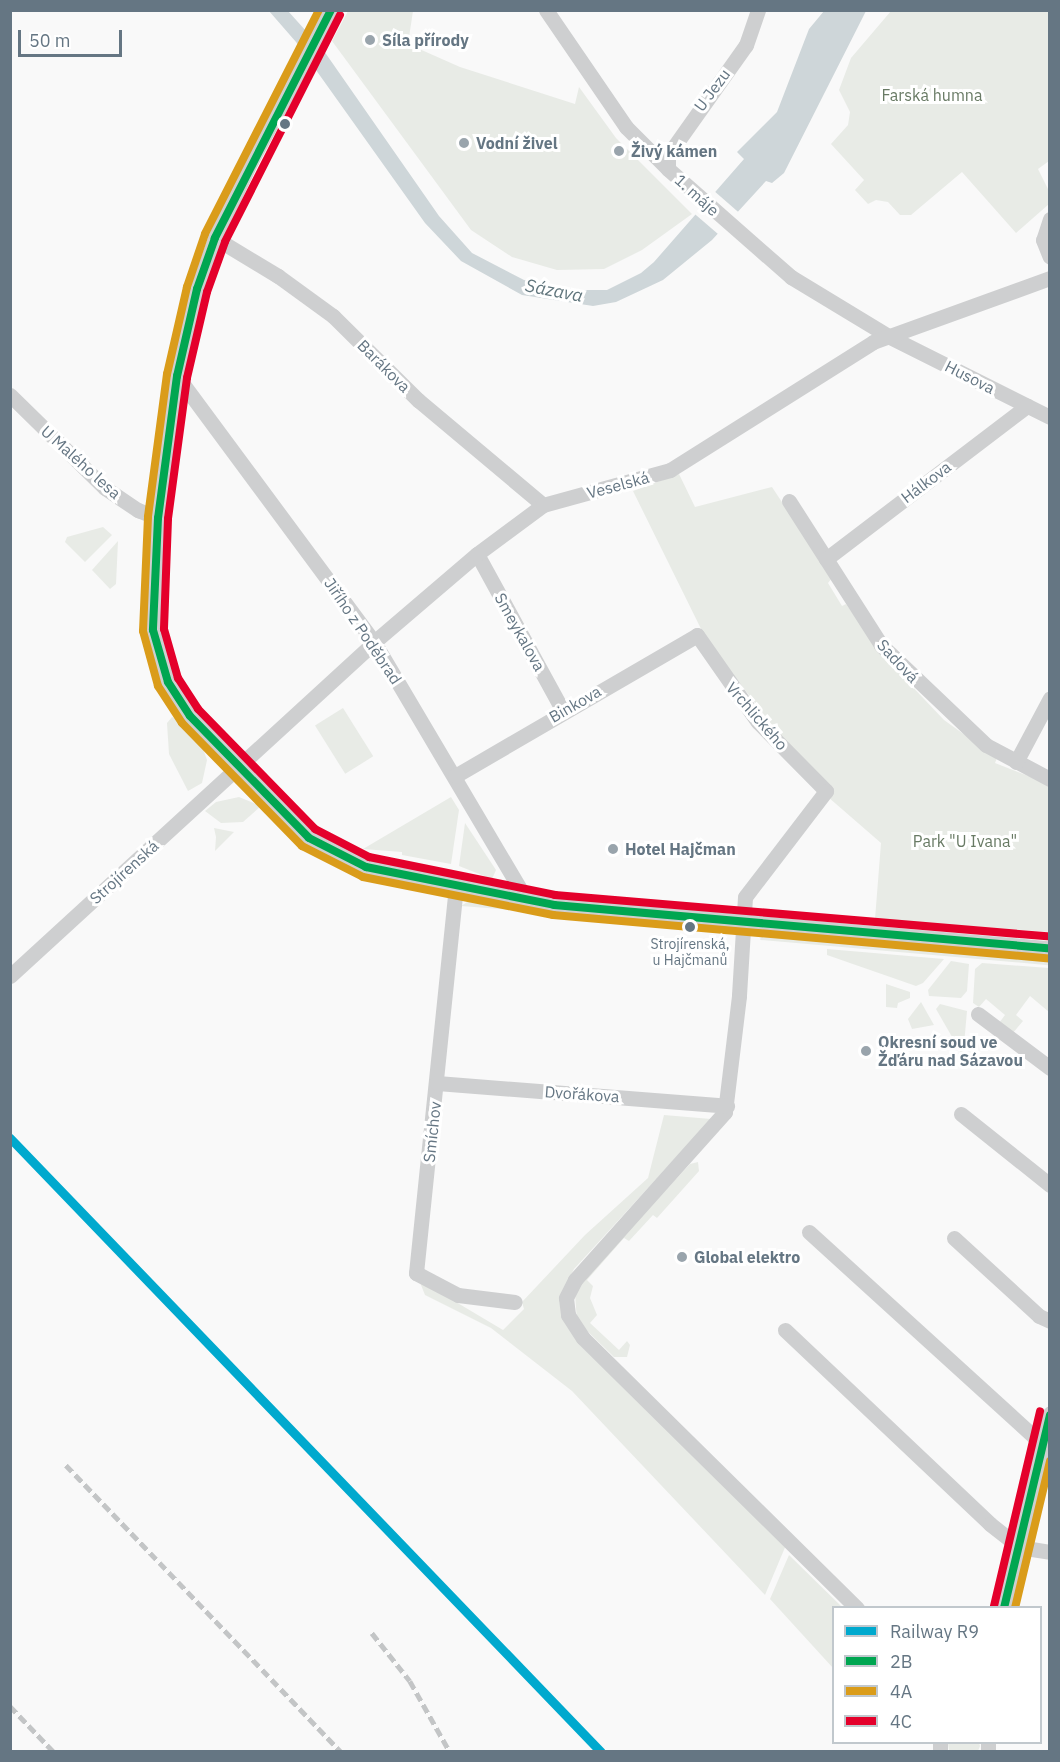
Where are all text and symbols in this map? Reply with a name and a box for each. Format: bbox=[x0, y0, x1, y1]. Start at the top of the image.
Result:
scale bar bbox=[21, 18, 124, 56]
text: 50 m bbox=[29, 29, 71, 52]
place label: Síla přírody bbox=[382, 30, 469, 50]
marker: Síla přírody bbox=[363, 33, 377, 47]
street label: U Jezu bbox=[690, 65, 734, 115]
park label: Farská humna bbox=[882, 85, 982, 105]
unlabelled marker bbox=[279, 118, 291, 130]
place label: Vodní živel bbox=[476, 133, 558, 153]
marker: Vodní živel bbox=[457, 136, 471, 150]
place label: Živý kámen bbox=[631, 141, 717, 161]
marker: Živý kámen bbox=[612, 144, 626, 158]
street label: 1. máje bbox=[671, 170, 723, 220]
water label: Sázava bbox=[523, 275, 585, 307]
street label: Barákova bbox=[354, 336, 414, 396]
street label: Husova bbox=[942, 356, 998, 398]
street label: U Malého lesa bbox=[37, 421, 125, 503]
street label: Hálkova bbox=[897, 457, 955, 507]
street label: Veselská bbox=[585, 467, 651, 503]
street label: Jiřího z Poděbrad bbox=[320, 574, 406, 688]
street label: Smeykalova bbox=[491, 590, 549, 674]
street label: Sadová bbox=[873, 635, 923, 687]
street label: Vrchlického bbox=[722, 678, 792, 754]
street label: Binkova bbox=[546, 681, 604, 727]
park label: Park "U Ivana" bbox=[913, 831, 1017, 851]
street label: Strojírenská bbox=[86, 836, 162, 908]
place label: Hotel Hajčman bbox=[625, 839, 736, 859]
marker: Hotel Hajčman bbox=[606, 842, 620, 856]
marker: Strojírenská, u Hajčmanů bbox=[684, 921, 696, 933]
place label: Strojírenská, u Hajčmanů bbox=[650, 936, 730, 969]
place label: Okresní soud ve Žďáru nad Sázavou bbox=[878, 1032, 1023, 1070]
marker: Okresní soud ve Žďáru nad Sázavou bbox=[859, 1044, 873, 1058]
street label: Dvořákova bbox=[544, 1082, 620, 1106]
street label: Smíchov bbox=[419, 1101, 445, 1163]
place label: Global elektro bbox=[694, 1247, 800, 1267]
marker: Global elektro bbox=[675, 1250, 689, 1264]
legend bbox=[832, 1606, 1042, 1744]
text: Railway R9 bbox=[890, 1620, 979, 1643]
text: 2B bbox=[890, 1650, 913, 1673]
text: 4A bbox=[890, 1680, 912, 1703]
text: 4C bbox=[890, 1710, 912, 1733]

